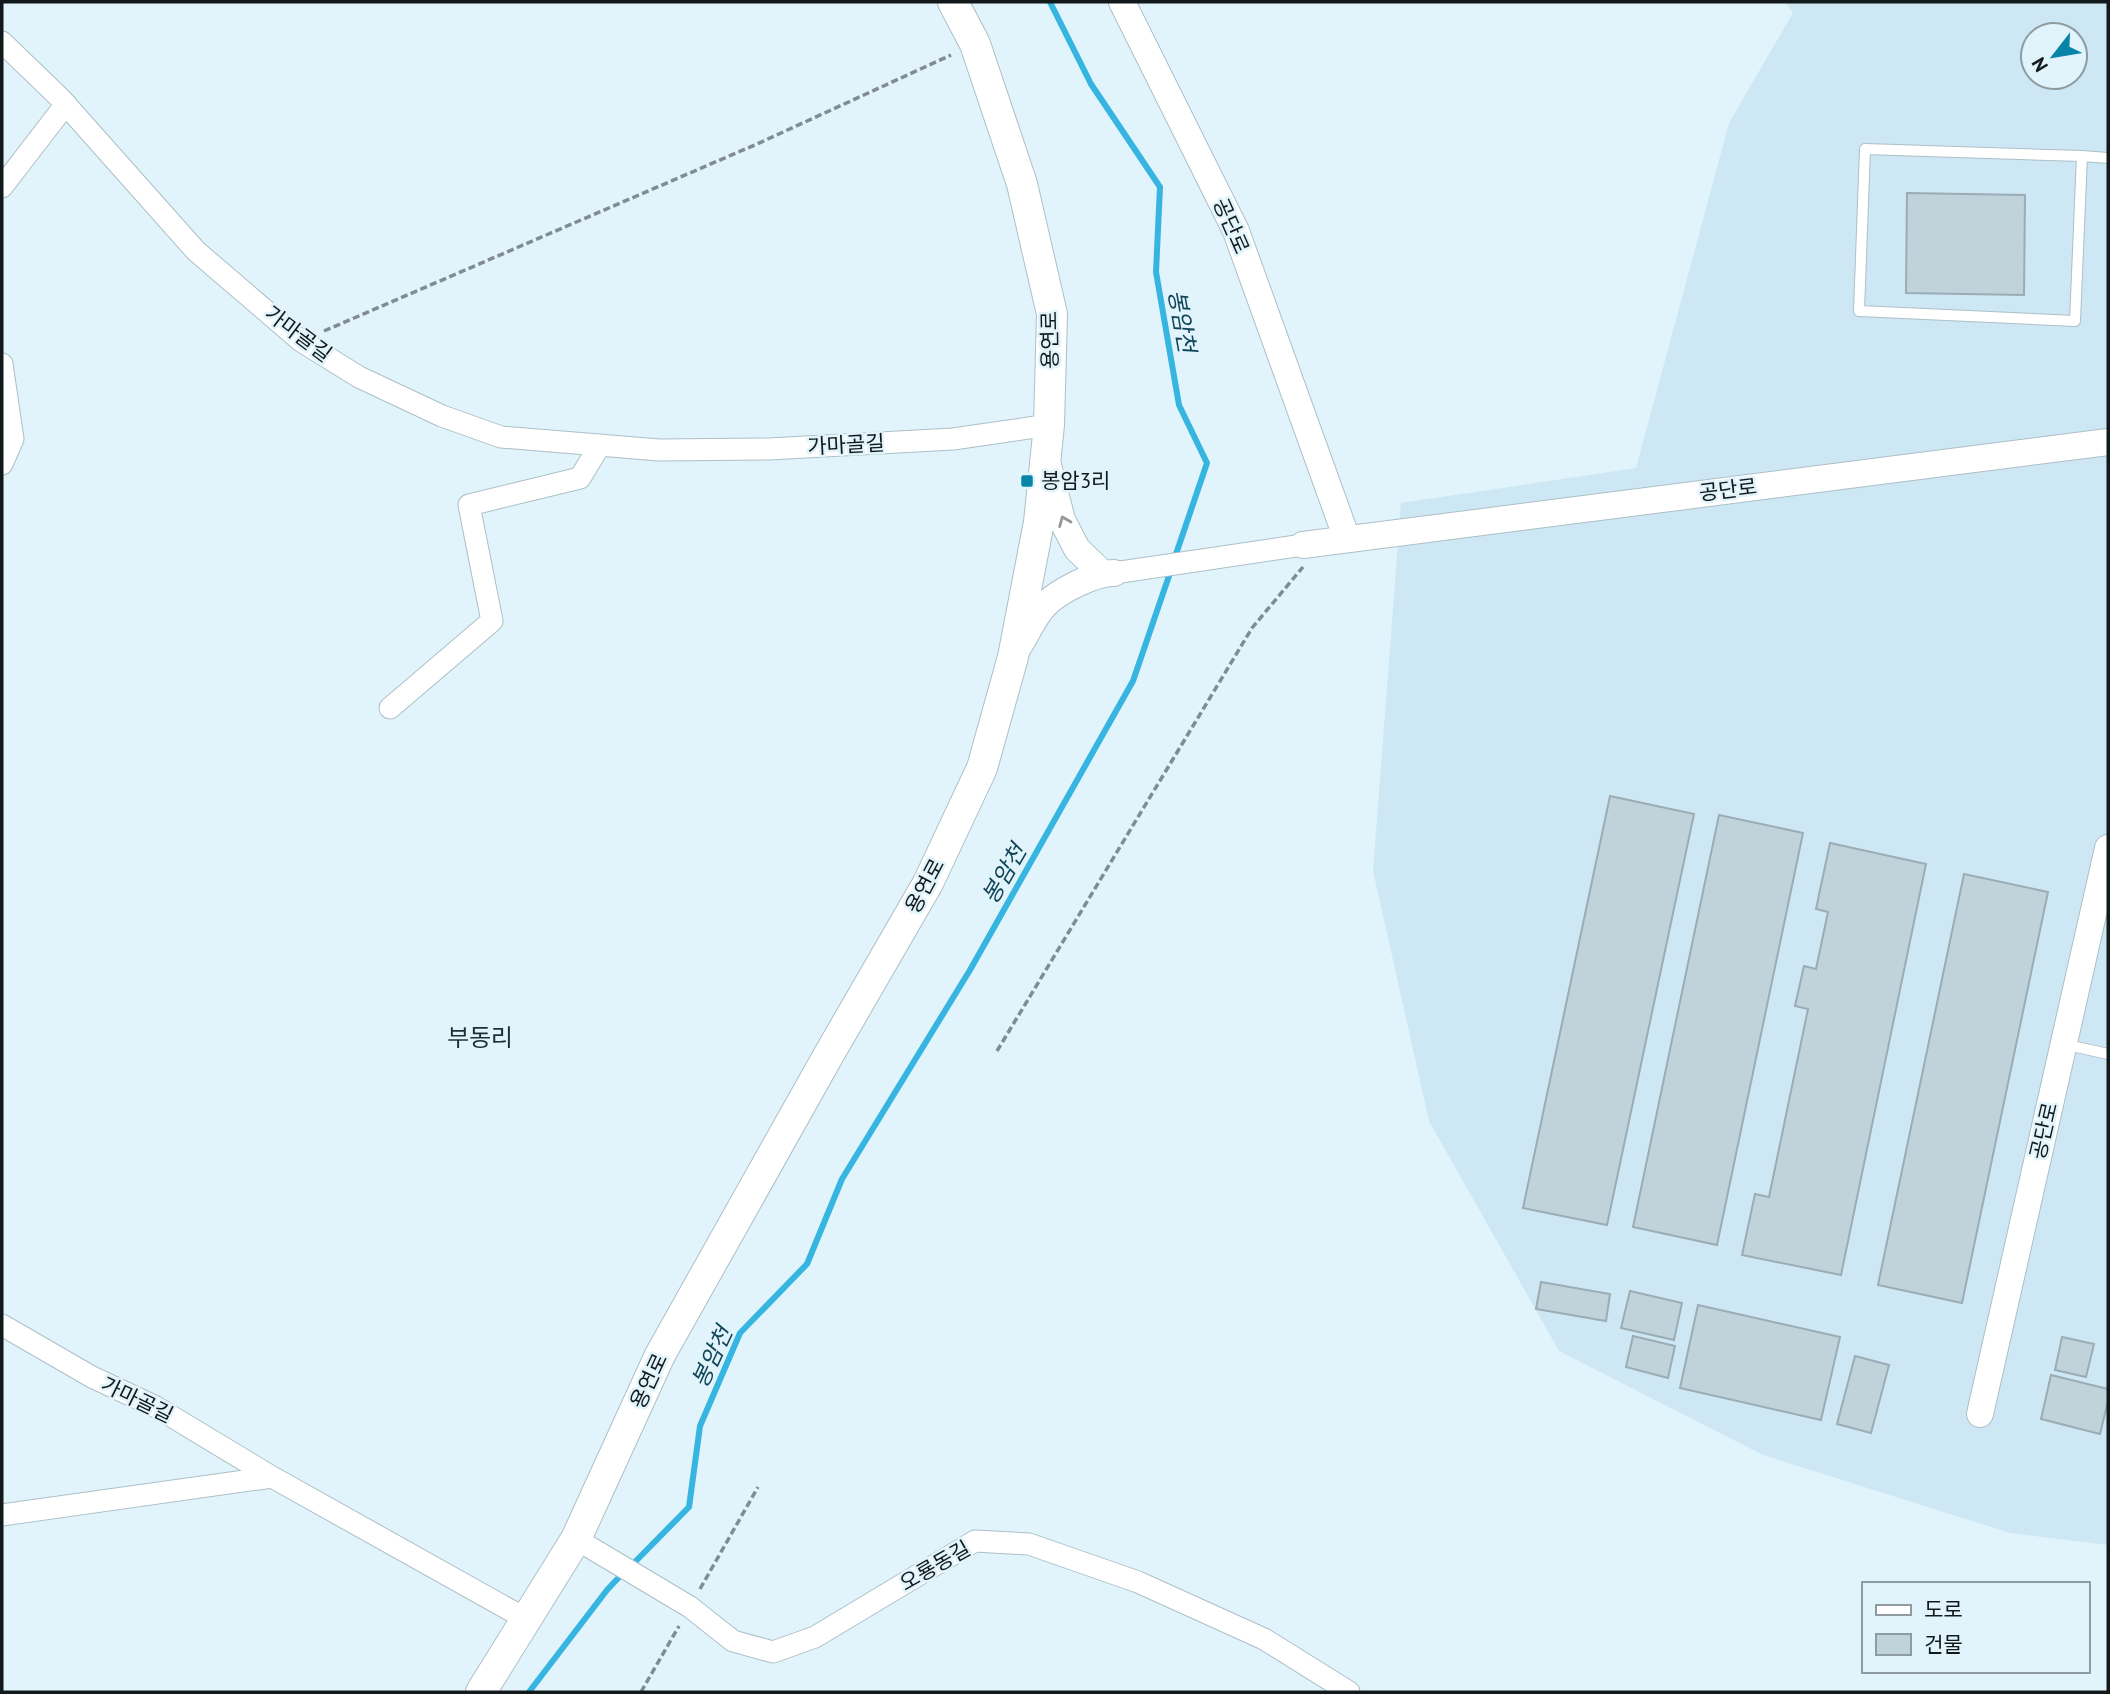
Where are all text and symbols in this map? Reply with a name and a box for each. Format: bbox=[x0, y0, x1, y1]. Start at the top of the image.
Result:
north arrow bbox=[2019, 21, 2089, 91]
text: N bbox=[2026, 53, 2053, 76]
street label: 공단로 bbox=[1207, 194, 1256, 258]
water label: 봉암천 bbox=[1163, 287, 1203, 357]
street label: 가마골길 bbox=[259, 300, 337, 368]
street label: 용연로 bbox=[1035, 311, 1064, 369]
street label: 가마골길 bbox=[807, 429, 885, 460]
place label: 봉암3리 bbox=[1041, 467, 1110, 494]
marker: 봉암3리 bbox=[1019, 473, 1035, 489]
street label: 공단로 bbox=[1698, 473, 1758, 506]
one-way arrow bbox=[1058, 516, 1072, 528]
water label: 봉암천 bbox=[975, 837, 1033, 908]
street label: 용연로 bbox=[899, 854, 950, 918]
district label: 부동리 bbox=[447, 1022, 513, 1053]
street label: 공단로 bbox=[2024, 1100, 2063, 1162]
water label: 봉암천 bbox=[685, 1319, 739, 1392]
street label: 용연로 bbox=[624, 1349, 673, 1413]
street label: 가마골길 bbox=[97, 1370, 178, 1429]
street label: 오룡동길 bbox=[895, 1535, 975, 1597]
legend bbox=[1862, 1582, 2089, 1673]
text: 도로 bbox=[1924, 1596, 1963, 1623]
text: 건물 bbox=[1924, 1631, 1963, 1658]

